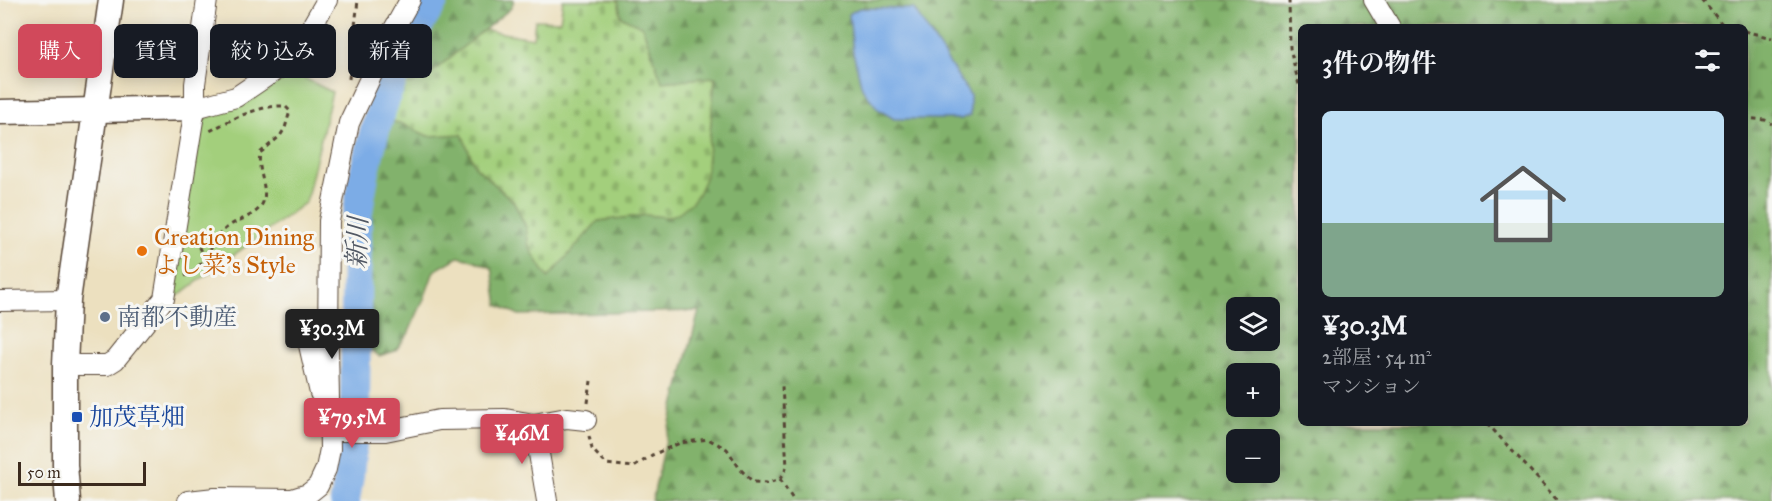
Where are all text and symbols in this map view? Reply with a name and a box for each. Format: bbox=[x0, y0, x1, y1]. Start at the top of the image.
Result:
chip: 購入 bbox=[18, 24, 102, 78]
chip: 賃貸 bbox=[114, 24, 198, 78]
chip: 絞り込み bbox=[210, 24, 336, 78]
chip: 新着 bbox=[348, 24, 432, 78]
icon: filters bbox=[1691, 44, 1724, 77]
text: 3件の物件 bbox=[1322, 47, 1436, 79]
icon: home bbox=[1469, 150, 1577, 258]
water label: 新川 bbox=[340, 213, 374, 270]
place label: Creation Dining よし菜's Style bbox=[154, 222, 315, 280]
marker: Creation Dining よし菜's Style bbox=[135, 244, 149, 258]
map controls bbox=[1226, 297, 1280, 483]
button: layers bbox=[1226, 297, 1280, 351]
place label: 南都不動産 bbox=[117, 302, 237, 332]
pin: ¥30.3M bbox=[283, 309, 381, 360]
text: ¥30.3M bbox=[1322, 309, 1407, 341]
marker: 南都不動産 bbox=[98, 310, 112, 324]
text: ¥30.3M bbox=[299, 316, 365, 340]
text: 2部屋 · 54 m² bbox=[1322, 345, 1432, 369]
button: + bbox=[1226, 363, 1280, 417]
text: マンション bbox=[1322, 374, 1421, 398]
pin: ¥79.5M bbox=[303, 398, 401, 449]
place label: 加茂草畑 bbox=[89, 402, 185, 432]
text: ¥79.5M bbox=[318, 405, 386, 429]
marker: 加茂草畑 bbox=[70, 410, 84, 424]
pin: ¥46M bbox=[486, 414, 558, 465]
text: ¥46M bbox=[494, 421, 550, 445]
button: − bbox=[1226, 429, 1280, 483]
scale bar bbox=[18, 459, 146, 486]
text: 50 m bbox=[27, 463, 61, 482]

